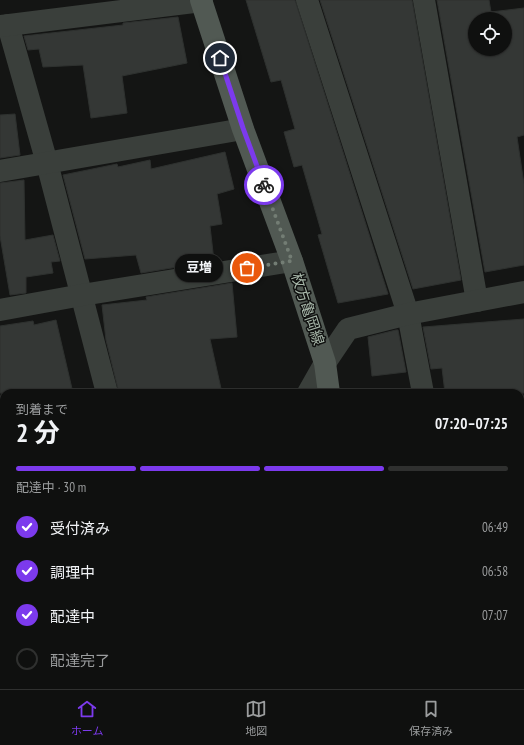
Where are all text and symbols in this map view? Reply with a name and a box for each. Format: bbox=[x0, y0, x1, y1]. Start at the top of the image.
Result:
map controls bbox=[468, 12, 512, 56]
button: locate bbox=[468, 12, 512, 56]
pin bbox=[203, 41, 237, 75]
icon: home bbox=[209, 47, 231, 69]
courier bbox=[244, 165, 284, 205]
icon: bike bbox=[253, 174, 275, 196]
pin bbox=[230, 251, 264, 285]
callout: 豆増 bbox=[175, 254, 223, 282]
icon: bag bbox=[236, 257, 258, 279]
text: 豆増 bbox=[186, 259, 212, 276]
street label: 枚方亀岡線 bbox=[287, 270, 329, 348]
text: 到着まで bbox=[16, 401, 68, 418]
text: 07:20–07:25 bbox=[435, 414, 508, 433]
text: 2 分 bbox=[16, 416, 60, 449]
text: 配達中 · 30 m bbox=[16, 479, 86, 496]
icon: check bbox=[16, 516, 38, 538]
text: 受付済み bbox=[50, 519, 110, 538]
text: 06:49 bbox=[482, 519, 508, 536]
icon: check bbox=[16, 560, 38, 582]
text: 調理中 bbox=[50, 563, 95, 582]
text: 06:58 bbox=[482, 563, 508, 580]
icon: check bbox=[16, 604, 38, 626]
text: 配達中 bbox=[50, 607, 95, 626]
text: 07:07 bbox=[482, 607, 508, 624]
text: 配達完了 bbox=[50, 651, 110, 670]
tab: ホーム bbox=[71, 698, 104, 738]
tab: 地図 bbox=[245, 698, 267, 738]
tab: 保存済み bbox=[409, 698, 453, 738]

